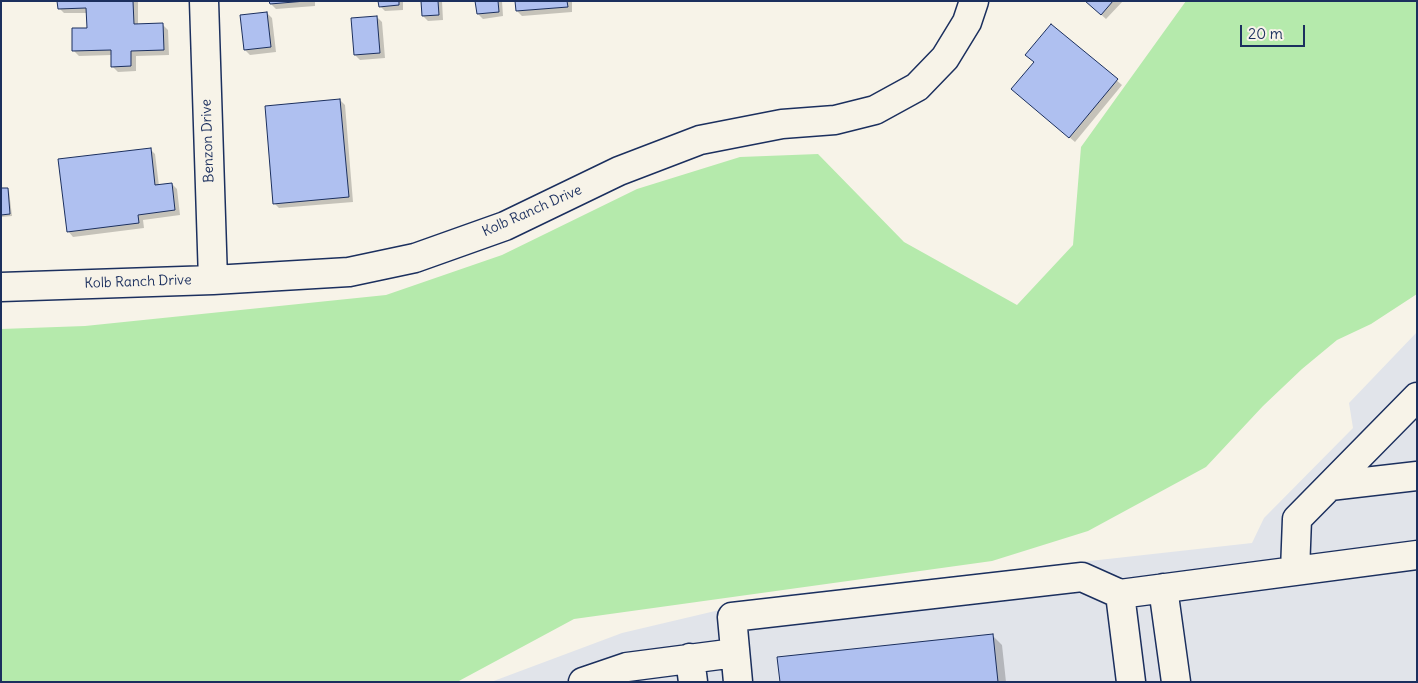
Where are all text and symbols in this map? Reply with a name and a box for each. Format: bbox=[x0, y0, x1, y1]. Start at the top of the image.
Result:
scale bar bbox=[1243, 15, 1308, 47]
text: 20 m bbox=[1248, 24, 1283, 43]
street label: Benzon Drive bbox=[198, 99, 218, 183]
street label: Kolb Ranch Drive bbox=[480, 182, 584, 240]
street label: Kolb Ranch Drive bbox=[84, 272, 192, 292]

